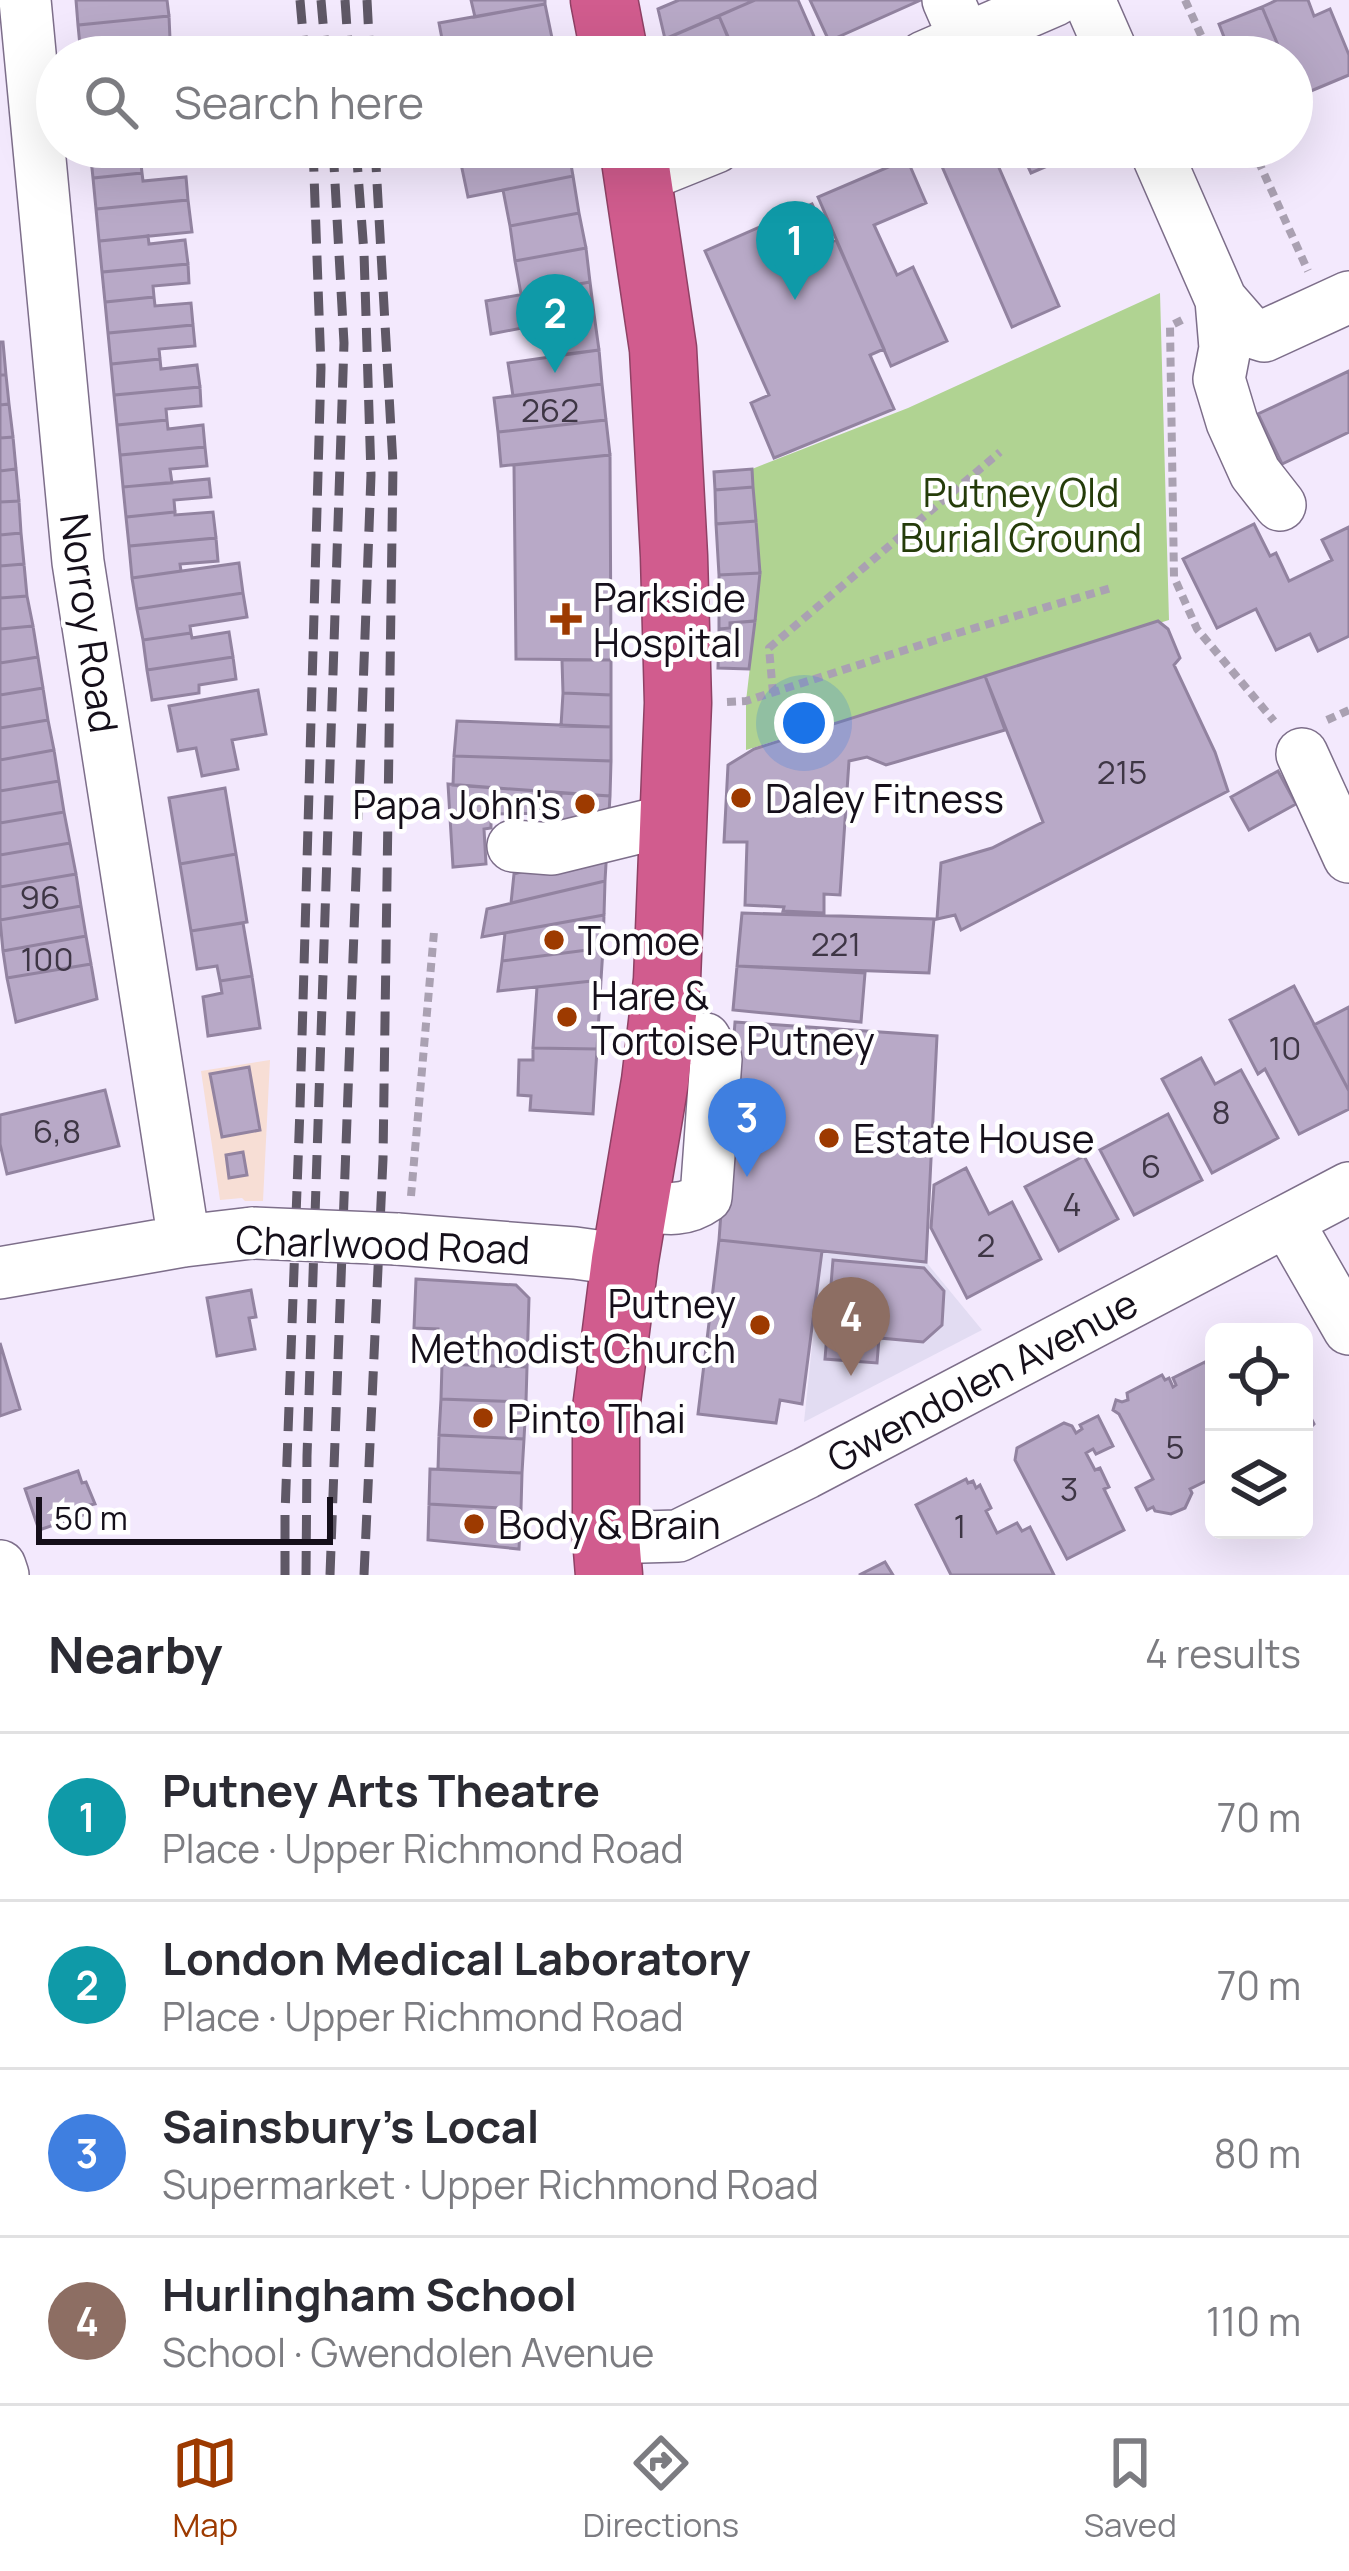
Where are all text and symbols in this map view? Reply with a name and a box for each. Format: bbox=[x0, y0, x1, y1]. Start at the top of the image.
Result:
search box bbox=[36, 36, 1313, 168]
icon: search bbox=[78, 69, 144, 135]
text: Search here bbox=[174, 71, 424, 133]
pin: 1 bbox=[756, 201, 834, 300]
pin: 2 bbox=[516, 274, 594, 373]
house number: 262 bbox=[521, 387, 579, 432]
park label: Putney Old Burial Ground bbox=[900, 465, 1142, 564]
street label: Norroy Road bbox=[48, 510, 132, 736]
place label: Parkside Hospital bbox=[593, 570, 746, 669]
marker: Parkside Hospital bbox=[550, 603, 582, 635]
your location bbox=[774, 693, 834, 753]
house number: 215 bbox=[1097, 749, 1147, 794]
place label: Daley Fitness bbox=[765, 771, 1004, 825]
place label: Papa John's bbox=[353, 777, 561, 831]
marker: Daley Fitness bbox=[728, 785, 754, 811]
marker: Papa John's bbox=[572, 791, 598, 817]
house number: 96 bbox=[20, 874, 60, 919]
place label: Tomoe bbox=[578, 913, 700, 967]
house number: 221 bbox=[811, 921, 861, 966]
marker: Tomoe bbox=[541, 927, 567, 953]
house number: 100 bbox=[20, 936, 74, 981]
place label: Hare & Tortoise Putney bbox=[591, 968, 875, 1067]
marker: Hare & Tortoise Putney bbox=[554, 1004, 580, 1030]
house number: 10 bbox=[1269, 1025, 1302, 1070]
pin: 3 bbox=[708, 1078, 786, 1177]
house number: 8 bbox=[1211, 1089, 1231, 1134]
house number: 6,8 bbox=[33, 1108, 81, 1153]
place label: Estate House bbox=[853, 1111, 1095, 1165]
marker: Estate House bbox=[816, 1125, 842, 1151]
house number: 6 bbox=[1141, 1143, 1161, 1188]
house number: 4 bbox=[1062, 1181, 1082, 1226]
street label: Charlwood Road bbox=[235, 1212, 531, 1276]
house number: 2 bbox=[977, 1222, 995, 1267]
street label: Gwendolen Avenue bbox=[818, 1275, 1146, 1485]
place label: Putney Methodist Church bbox=[410, 1276, 736, 1375]
pin: 4 bbox=[812, 1277, 890, 1376]
marker: Putney Methodist Church bbox=[747, 1312, 773, 1338]
map controls bbox=[1205, 1323, 1313, 1539]
button: locate bbox=[1205, 1323, 1313, 1431]
place label: Pinto Thai bbox=[507, 1391, 686, 1445]
marker: Pinto Thai bbox=[470, 1405, 496, 1431]
house number: 5 bbox=[1165, 1424, 1185, 1469]
button: layers bbox=[1205, 1431, 1313, 1539]
house number: 3 bbox=[1060, 1466, 1078, 1511]
scale bar bbox=[36, 1491, 333, 1544]
text: 50 m bbox=[54, 1495, 128, 1540]
place label: Body & Brain bbox=[498, 1497, 721, 1551]
house number: 1 bbox=[954, 1503, 966, 1548]
marker: Body & Brain bbox=[461, 1511, 487, 1537]
text: Nearby bbox=[48, 1619, 223, 1688]
text: 4 results bbox=[1145, 1626, 1301, 1680]
text: Putney Arts Theatre bbox=[162, 1759, 600, 1821]
text: 1 bbox=[78, 1790, 96, 1844]
text: 70 m bbox=[1217, 1790, 1301, 1844]
text: Place · Upper Richmond Road bbox=[162, 1821, 684, 1875]
text: London Medical Laboratory bbox=[162, 1927, 751, 1989]
text: 2 bbox=[75, 1958, 99, 2012]
text: 70 m bbox=[1217, 1958, 1301, 2012]
text: Place · Upper Richmond Road bbox=[162, 1989, 684, 2043]
text: Sainsbury's Local bbox=[162, 2095, 539, 2157]
text: 3 bbox=[76, 2126, 98, 2180]
text: 80 m bbox=[1214, 2126, 1301, 2180]
text: Supermarket · Upper Richmond Road bbox=[162, 2157, 819, 2211]
text: Hurlingham School bbox=[162, 2263, 577, 2325]
text: 4 bbox=[75, 2294, 99, 2348]
text: 110 m bbox=[1206, 2294, 1301, 2348]
text: School · Gwendolen Avenue bbox=[162, 2325, 654, 2379]
tab: Map bbox=[172, 2430, 238, 2547]
tab: Directions bbox=[583, 2430, 739, 2547]
tab: Saved bbox=[1084, 2430, 1177, 2547]

